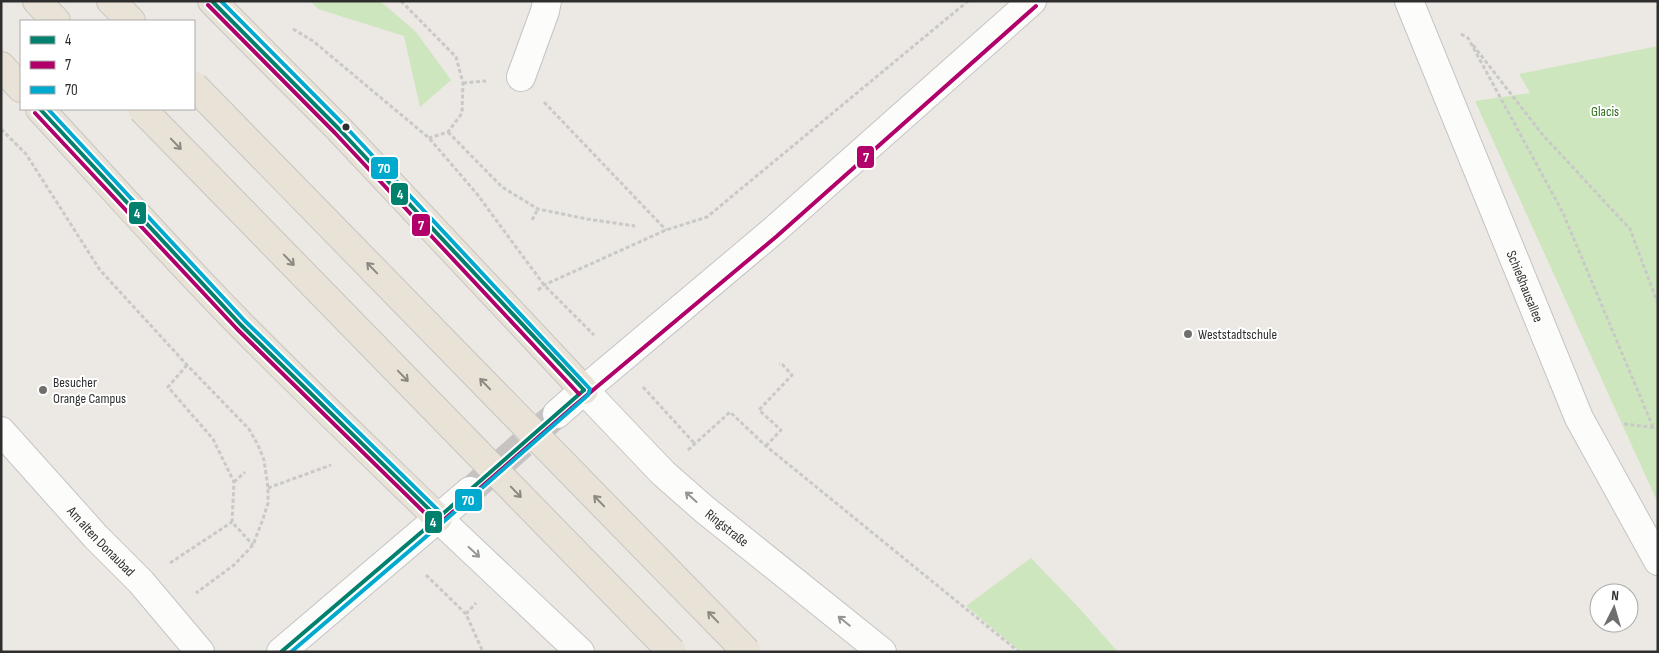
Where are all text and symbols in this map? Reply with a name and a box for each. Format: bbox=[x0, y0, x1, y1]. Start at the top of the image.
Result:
legend bbox=[20, 20, 195, 110]
text: 4 bbox=[65, 31, 71, 50]
text: 7 bbox=[65, 56, 71, 75]
text: 70 bbox=[65, 81, 78, 100]
park label: Glacis bbox=[1591, 103, 1619, 120]
unlabelled marker bbox=[341, 122, 351, 132]
one-way arrow bbox=[170, 137, 182, 150]
line badge: 7 bbox=[856, 145, 875, 169]
text: 7 bbox=[863, 149, 870, 166]
line badge: 70 bbox=[370, 156, 399, 180]
text: 70 bbox=[378, 160, 391, 177]
line badge: 4 bbox=[390, 182, 409, 206]
text: 4 bbox=[397, 186, 404, 203]
line badge: 4 bbox=[128, 201, 147, 225]
text: 4 bbox=[134, 205, 141, 222]
line badge: 7 bbox=[411, 213, 431, 237]
text: 7 bbox=[418, 217, 425, 234]
street label: Schießhausallee bbox=[1503, 248, 1547, 325]
one-way arrow bbox=[283, 254, 295, 266]
one-way arrow bbox=[366, 262, 378, 274]
place label: Weststadtschule bbox=[1198, 326, 1277, 343]
marker: Weststadtschule bbox=[1182, 328, 1194, 340]
one-way arrow bbox=[397, 370, 409, 382]
place label: Besucher Orange Campus bbox=[53, 374, 126, 407]
one-way arrow bbox=[480, 379, 492, 391]
marker: Besucher Orange Campus bbox=[37, 384, 49, 396]
one-way arrow bbox=[510, 486, 522, 499]
line badge: 70 bbox=[454, 488, 483, 512]
one-way arrow bbox=[684, 491, 697, 503]
text: 70 bbox=[462, 492, 475, 509]
one-way arrow bbox=[593, 494, 605, 507]
street label: Am alten Donaubad bbox=[63, 502, 138, 580]
street label: Ringstraße bbox=[702, 506, 752, 551]
line badge: 4 bbox=[424, 510, 443, 534]
text: 4 bbox=[430, 514, 437, 531]
one-way arrow bbox=[467, 546, 480, 558]
north arrow bbox=[1589, 583, 1639, 633]
text: N bbox=[1611, 587, 1620, 604]
one-way arrow bbox=[706, 611, 719, 623]
one-way arrow bbox=[838, 616, 851, 627]

